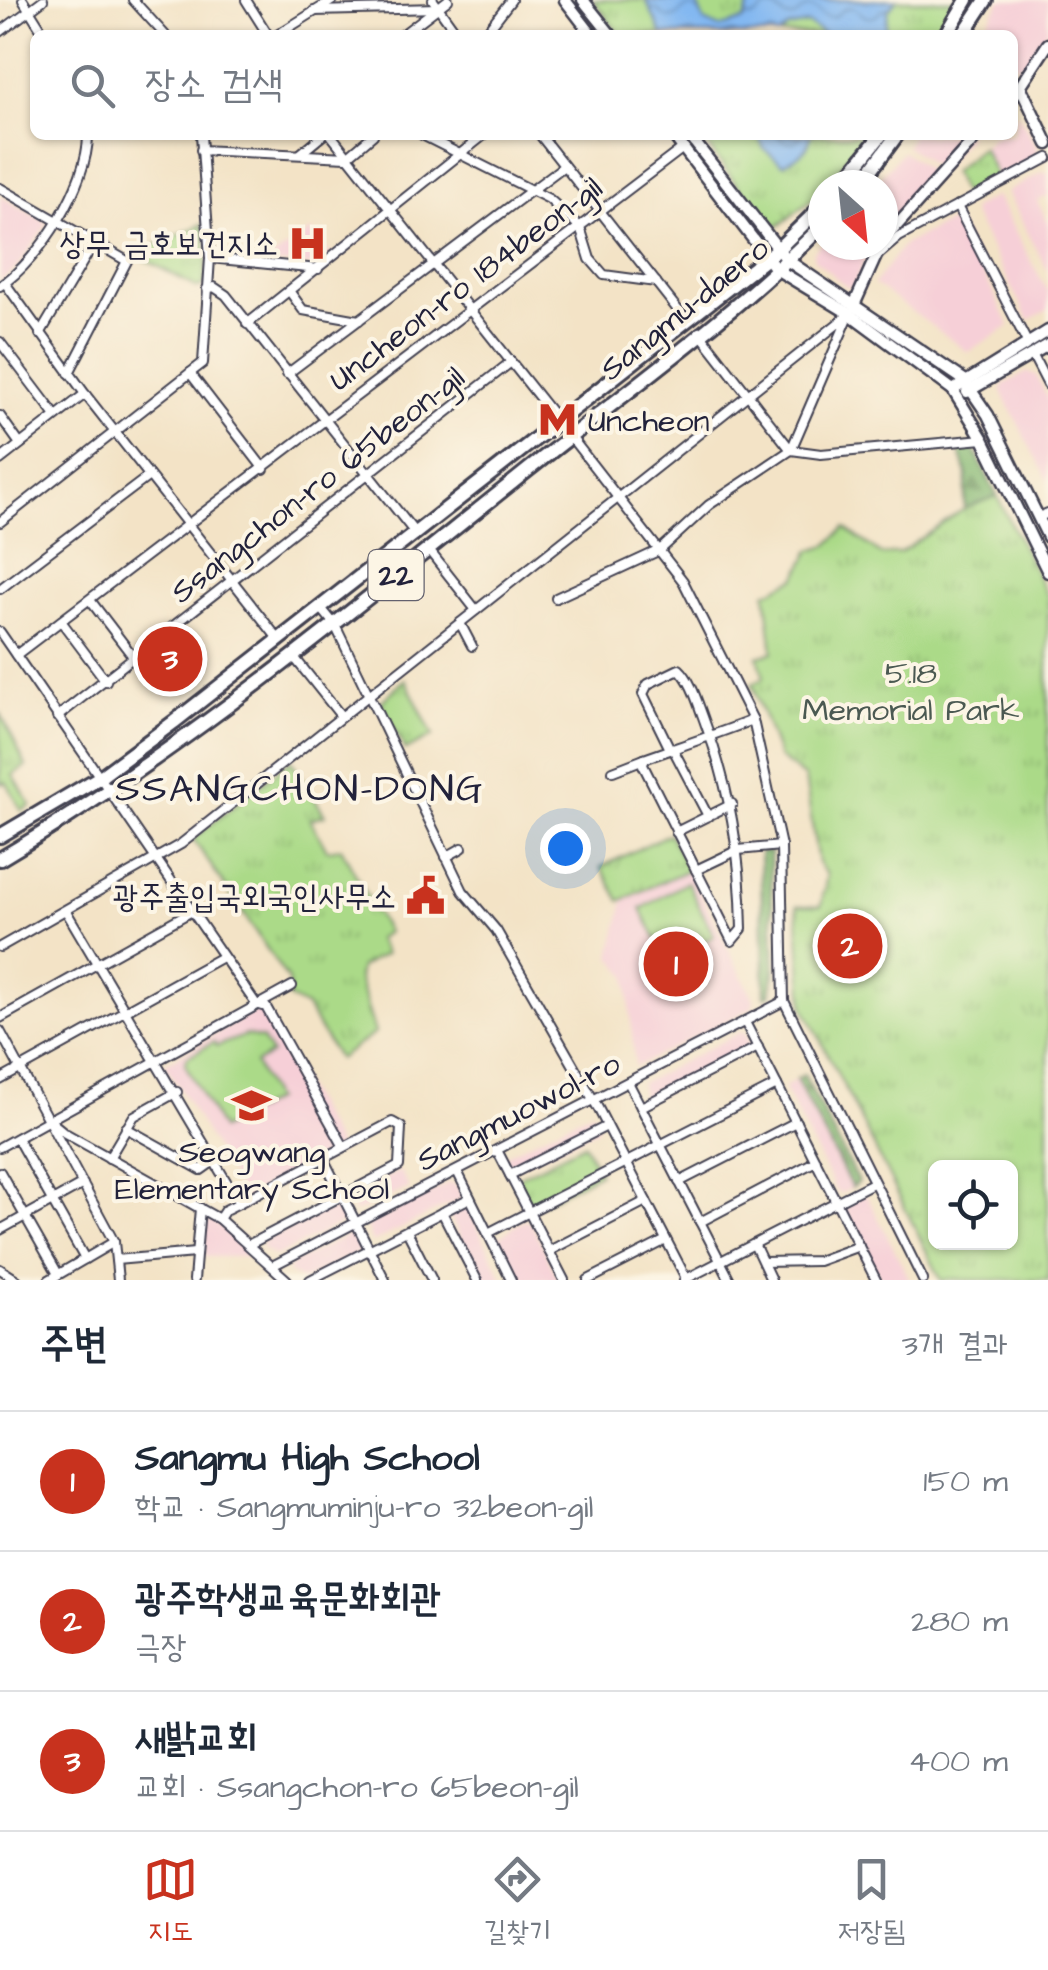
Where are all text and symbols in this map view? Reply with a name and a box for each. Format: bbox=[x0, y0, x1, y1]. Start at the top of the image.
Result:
search box bbox=[30, 30, 1018, 140]
icon: search bbox=[65, 58, 120, 113]
text: 장소 검색 bbox=[145, 59, 283, 111]
street label: Uncheon-ro 184beon-gil bbox=[320, 166, 612, 402]
north arrow bbox=[808, 170, 898, 260]
place label: 상무 금호보건지소 bbox=[59, 222, 278, 267]
hospital icon: 상무 금호보건지소 bbox=[287, 222, 329, 264]
street label: Sangmu-daero bbox=[591, 227, 779, 392]
street label: Ssangchon-ro 65beon-gil bbox=[161, 356, 474, 614]
metro station icon: Uncheon bbox=[537, 399, 579, 441]
place label: Uncheon bbox=[588, 399, 709, 444]
road number: 22 bbox=[368, 550, 424, 600]
pin: 3 bbox=[138, 622, 202, 696]
park label: 5.18 Memorial Park bbox=[802, 651, 1020, 733]
district label: SSANGCHON-DONG bbox=[115, 764, 485, 816]
your location bbox=[540, 823, 591, 874]
place label: 광주출입국외국인사무소 bbox=[113, 875, 396, 920]
public building icon: 광주출입국외국인사무소 bbox=[405, 875, 447, 917]
pin: 2 bbox=[818, 908, 882, 984]
pin: 1 bbox=[644, 926, 708, 1002]
street label: Sangmuowol-ro bbox=[409, 1042, 628, 1183]
school or university icon: Seogwang Elementary School bbox=[231, 1085, 273, 1127]
place label: Seogwang Elementary School bbox=[115, 1130, 389, 1212]
map controls bbox=[928, 1160, 1018, 1250]
button: locate bbox=[928, 1160, 1018, 1250]
text: 주변 bbox=[40, 1316, 108, 1374]
text: 3개 결과 bbox=[902, 1323, 1008, 1368]
text: Sangmu High School bbox=[135, 1433, 480, 1485]
text: 1 bbox=[70, 1459, 75, 1504]
text: 150 m bbox=[923, 1459, 1008, 1504]
text: 학교 · Sangmuminju-ro 32beon-gil bbox=[135, 1485, 593, 1530]
text: 광주학생교육문화회관 bbox=[135, 1573, 441, 1625]
text: 2 bbox=[63, 1599, 82, 1644]
text: 280 m bbox=[911, 1599, 1008, 1644]
text: 극장 bbox=[135, 1625, 187, 1670]
text: 새밝교회 bbox=[135, 1713, 257, 1765]
text: 3 bbox=[64, 1739, 81, 1784]
text: 400 m bbox=[908, 1739, 1008, 1784]
text: 교회 · Ssangchon-ro 65beon-gil bbox=[135, 1765, 579, 1810]
tab: 지도 bbox=[143, 1852, 198, 1951]
tab: 길찾기 bbox=[484, 1852, 552, 1951]
tab: 저장됨 bbox=[837, 1852, 905, 1951]

